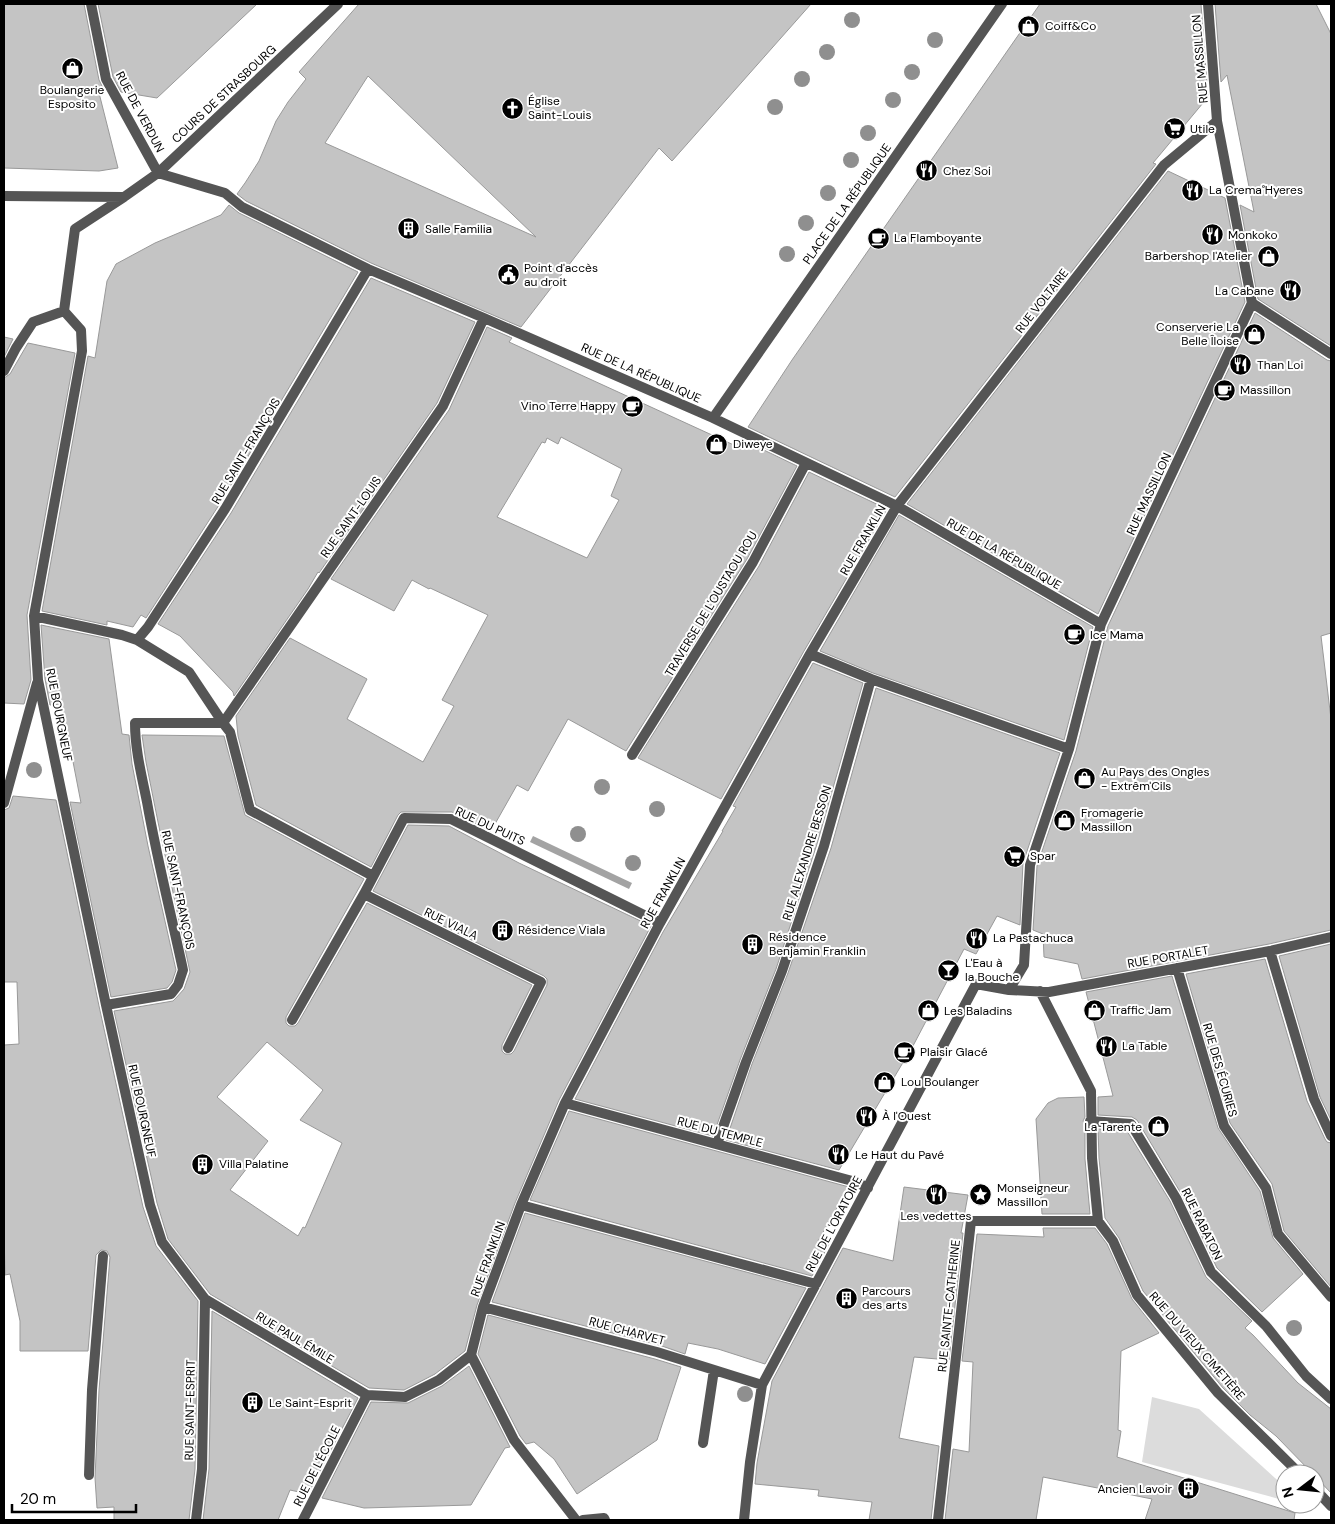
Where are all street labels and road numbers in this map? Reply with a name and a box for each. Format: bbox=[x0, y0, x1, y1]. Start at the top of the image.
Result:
street label: RUE MASSILLON bbox=[1188, 14, 1212, 104]
street label: COURS DE STRASBOURG bbox=[168, 41, 280, 147]
street label: RUE DE VERDUN bbox=[112, 69, 168, 155]
street label: PLACE DE LA RÉPUBLIQUE bbox=[799, 140, 895, 268]
street label: RUE VOLTAIRE bbox=[1012, 265, 1072, 336]
street label: RUE DE LA RÉPUBLIQUE bbox=[579, 339, 704, 407]
street label: RUE SAINT-FRANÇOIS bbox=[208, 395, 284, 507]
street label: RUE MASSILLON bbox=[1123, 450, 1175, 538]
street label: RUE SAINT-LOUIS bbox=[317, 473, 385, 561]
street label: RUE FRANKLIN bbox=[836, 502, 890, 578]
street label: RUE DE LA RÉPUBLIQUE bbox=[944, 515, 1064, 593]
street label: TRAVERSE DE L'OUSTAOU ROU bbox=[661, 528, 761, 680]
street label: RUE BOURGNEUF bbox=[42, 667, 76, 764]
street label: RUE ALEXANDRE BESSON bbox=[779, 784, 835, 922]
street label: RUE DU PUITS bbox=[452, 803, 528, 849]
street label: RUE SAINT-FRANÇOIS bbox=[158, 829, 198, 951]
street label: RUE FRANKLIN bbox=[637, 854, 689, 932]
street label: RUE VIALA bbox=[421, 904, 481, 944]
street label: RUE PORTALET bbox=[1126, 942, 1210, 972]
street label: RUE DES ÉCURIES bbox=[1199, 1021, 1241, 1119]
street label: RUE BOURGNEUF bbox=[124, 1063, 160, 1160]
street label: RUE DU TEMPLE bbox=[675, 1113, 765, 1151]
street label: RUE DE L'ORATOIRE bbox=[802, 1173, 866, 1275]
street label: RUE RABATON bbox=[1178, 1185, 1226, 1263]
street label: RUE FRANKLIN bbox=[467, 1219, 509, 1299]
street label: RUE SAINTE-CATHERINE bbox=[934, 1239, 964, 1373]
street label: RUE DU VIEUX CIMETIÈRE bbox=[1145, 1288, 1249, 1404]
street label: RUE PAUL ÉMILE bbox=[253, 1308, 337, 1368]
street label: RUE CHARVET bbox=[587, 1313, 667, 1349]
street label: RUE SAINT-ESPRIT bbox=[181, 1359, 199, 1461]
street label: RUE DE L'ÉCOLE bbox=[290, 1423, 344, 1509]

